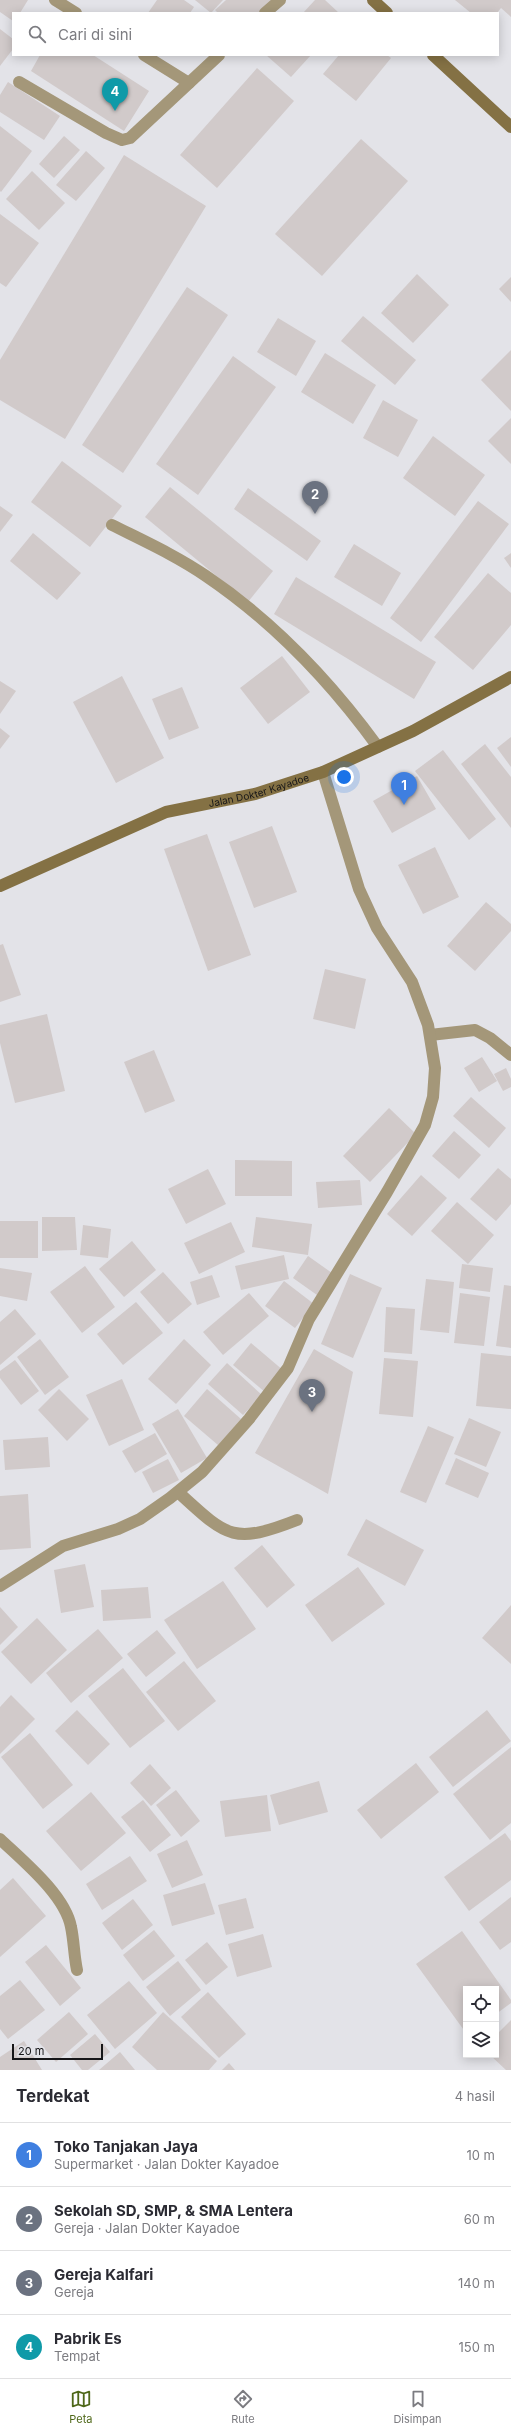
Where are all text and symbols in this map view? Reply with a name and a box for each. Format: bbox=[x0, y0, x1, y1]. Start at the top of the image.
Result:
search box bbox=[12, 12, 499, 56]
icon: search bbox=[26, 23, 48, 45]
text: Cari di sini bbox=[58, 25, 132, 44]
pin: 4 bbox=[102, 78, 128, 111]
pin: 2 bbox=[302, 481, 328, 514]
your location bbox=[334, 767, 354, 787]
street label: Jalan Dokter Kayadoe bbox=[207, 771, 311, 809]
pin: 1 bbox=[391, 772, 417, 805]
pin: 3 bbox=[299, 1379, 325, 1412]
map controls bbox=[463, 1986, 499, 2058]
button: locate bbox=[463, 1986, 499, 2022]
button: layers bbox=[463, 2022, 499, 2058]
scale bar bbox=[12, 2042, 103, 2061]
text: 20 m bbox=[18, 2044, 44, 2058]
text: Terdekat bbox=[16, 2086, 89, 2106]
text: 4 hasil bbox=[455, 2088, 495, 2104]
text: Toko Tanjakan Jaya bbox=[54, 2137, 198, 2156]
text: 1 bbox=[26, 2147, 32, 2163]
text: 10 m bbox=[466, 2147, 495, 2163]
text: Supermarket · Jalan Dokter Kayadoe bbox=[54, 2156, 279, 2172]
text: Sekolah SD, SMP, & SMA Lentera bbox=[54, 2201, 293, 2220]
text: 2 bbox=[25, 2211, 33, 2227]
text: 60 m bbox=[464, 2211, 495, 2227]
text: Gereja · Jalan Dokter Kayadoe bbox=[54, 2220, 240, 2236]
text: Gereja Kalfari bbox=[54, 2265, 153, 2284]
text: 3 bbox=[25, 2275, 33, 2291]
text: 140 m bbox=[458, 2275, 495, 2291]
text: Gereja bbox=[54, 2284, 94, 2300]
text: Pabrik Es bbox=[54, 2329, 122, 2348]
text: 4 bbox=[25, 2339, 33, 2355]
text: 150 m bbox=[459, 2339, 495, 2355]
text: Tempat bbox=[54, 2348, 100, 2364]
tab: Peta bbox=[69, 2388, 93, 2426]
tab: Rute bbox=[231, 2388, 255, 2426]
tab: Disimpan bbox=[393, 2388, 442, 2426]

